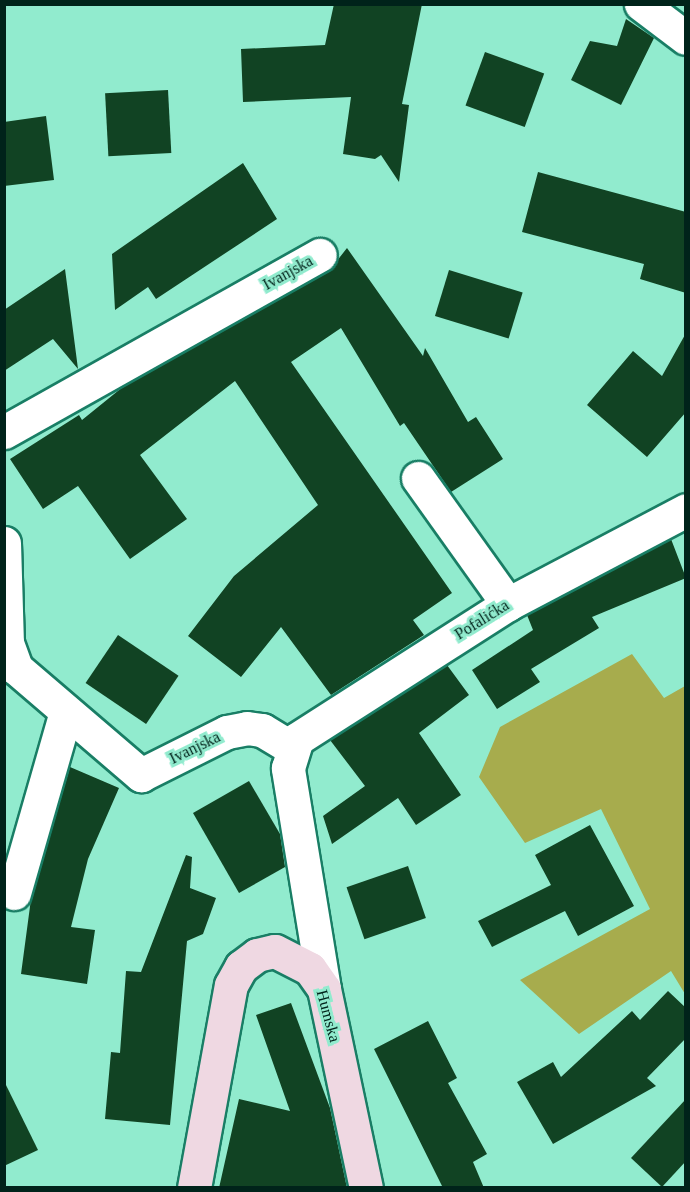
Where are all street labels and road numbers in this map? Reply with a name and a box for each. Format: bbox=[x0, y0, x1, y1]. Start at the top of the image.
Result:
street label: Ivanjska bbox=[260, 251, 316, 295]
street label: Pofalićka bbox=[451, 596, 513, 644]
street label: Ivanjska bbox=[166, 727, 224, 769]
street label: Humska bbox=[312, 988, 344, 1044]

